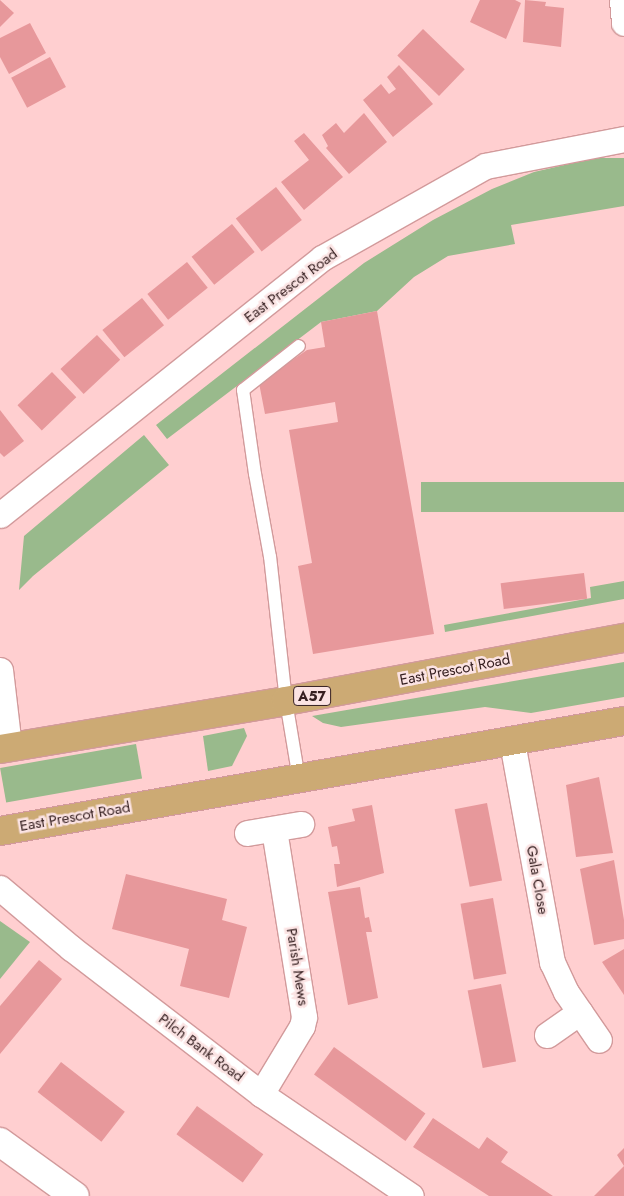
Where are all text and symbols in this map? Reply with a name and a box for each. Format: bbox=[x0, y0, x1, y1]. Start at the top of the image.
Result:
street label: East Prescot Road bbox=[241, 245, 341, 327]
street label: East Prescot Road bbox=[398, 650, 512, 690]
road number: A57 bbox=[292, 684, 332, 708]
street label: East Prescot Road bbox=[18, 798, 132, 836]
street label: Gala Close bbox=[522, 844, 552, 916]
street label: Parish Mews bbox=[282, 927, 312, 1007]
street label: Pilch Bank Road bbox=[155, 1010, 247, 1086]

